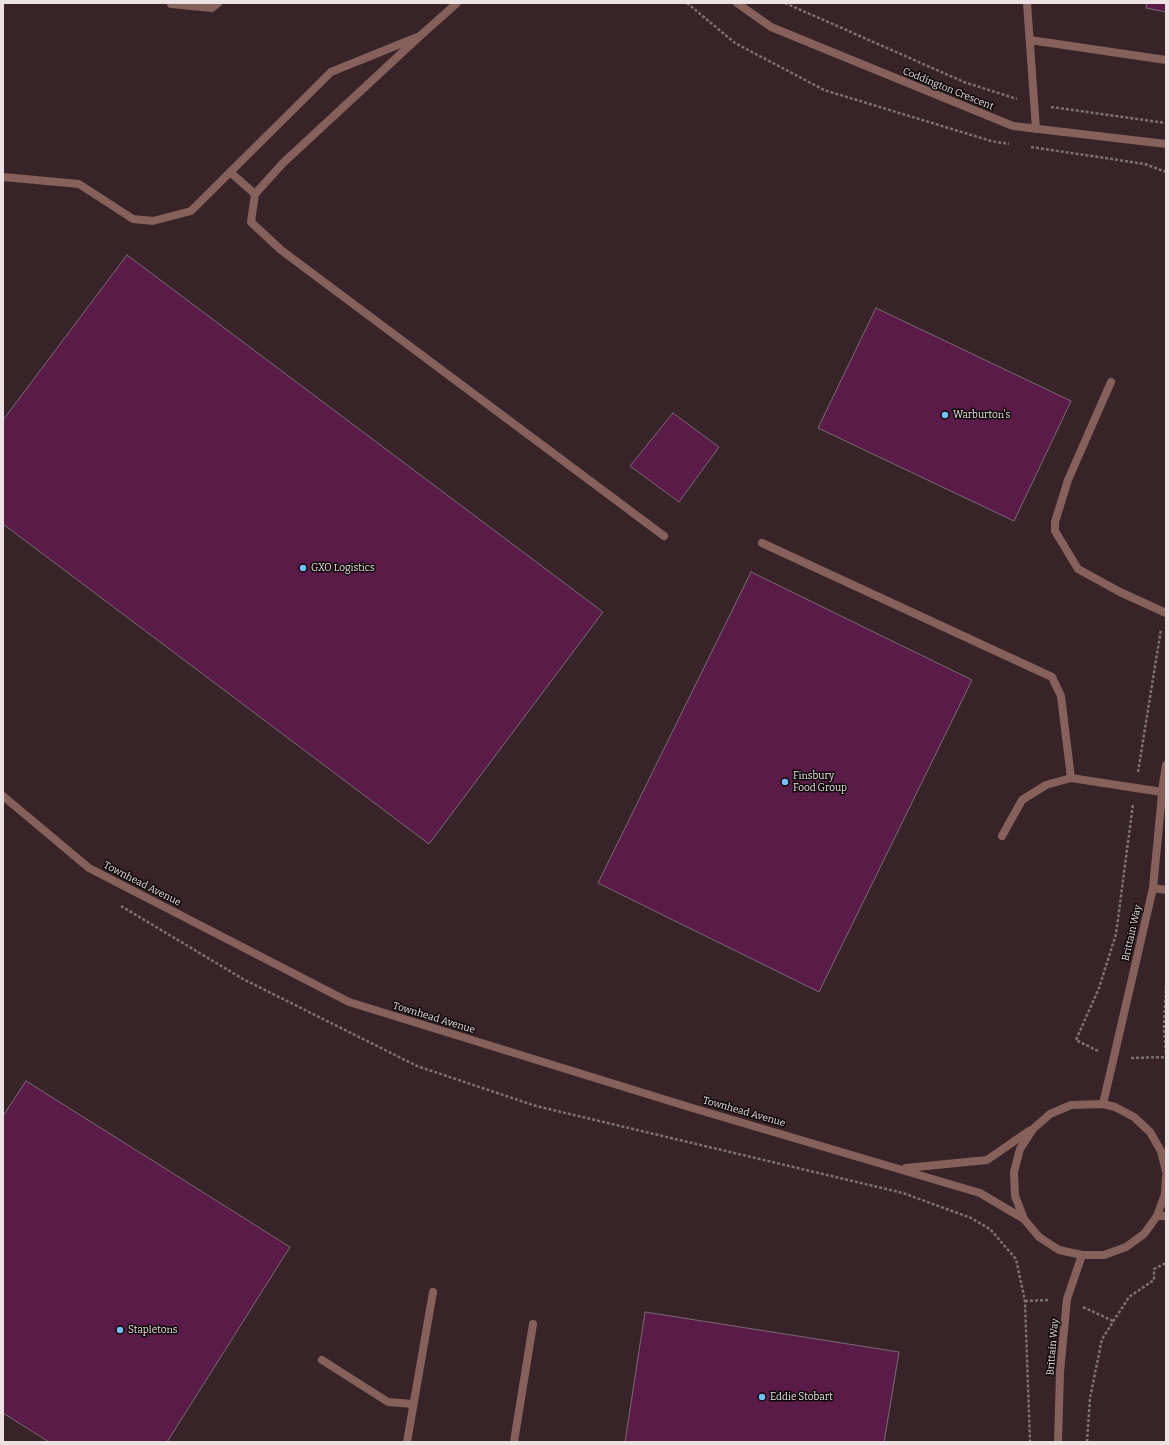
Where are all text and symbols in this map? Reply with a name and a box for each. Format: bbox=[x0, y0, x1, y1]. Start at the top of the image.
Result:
street label: Coddington Crescent bbox=[901, 65, 995, 113]
place label: Warburton's bbox=[953, 409, 1010, 421]
marker: Warburton's bbox=[940, 410, 950, 420]
place label: GXO Logistics bbox=[311, 562, 375, 574]
marker: GXO Logistics bbox=[298, 563, 308, 573]
place label: Finsbury Food Group bbox=[793, 770, 847, 794]
marker: Finsbury Food Group bbox=[780, 777, 790, 787]
street label: Townhead Avenue bbox=[101, 859, 183, 909]
street label: Brittain Way bbox=[1120, 904, 1144, 962]
street label: Townhead Avenue bbox=[391, 1000, 477, 1036]
street label: Townhead Avenue bbox=[701, 1094, 787, 1130]
street label: Brittain Way bbox=[1045, 1318, 1061, 1376]
place label: Stapletons bbox=[128, 1324, 178, 1336]
marker: Stapletons bbox=[115, 1325, 125, 1335]
place label: Eddie Stobart bbox=[770, 1391, 833, 1403]
marker: Eddie Stobart bbox=[757, 1392, 767, 1402]

